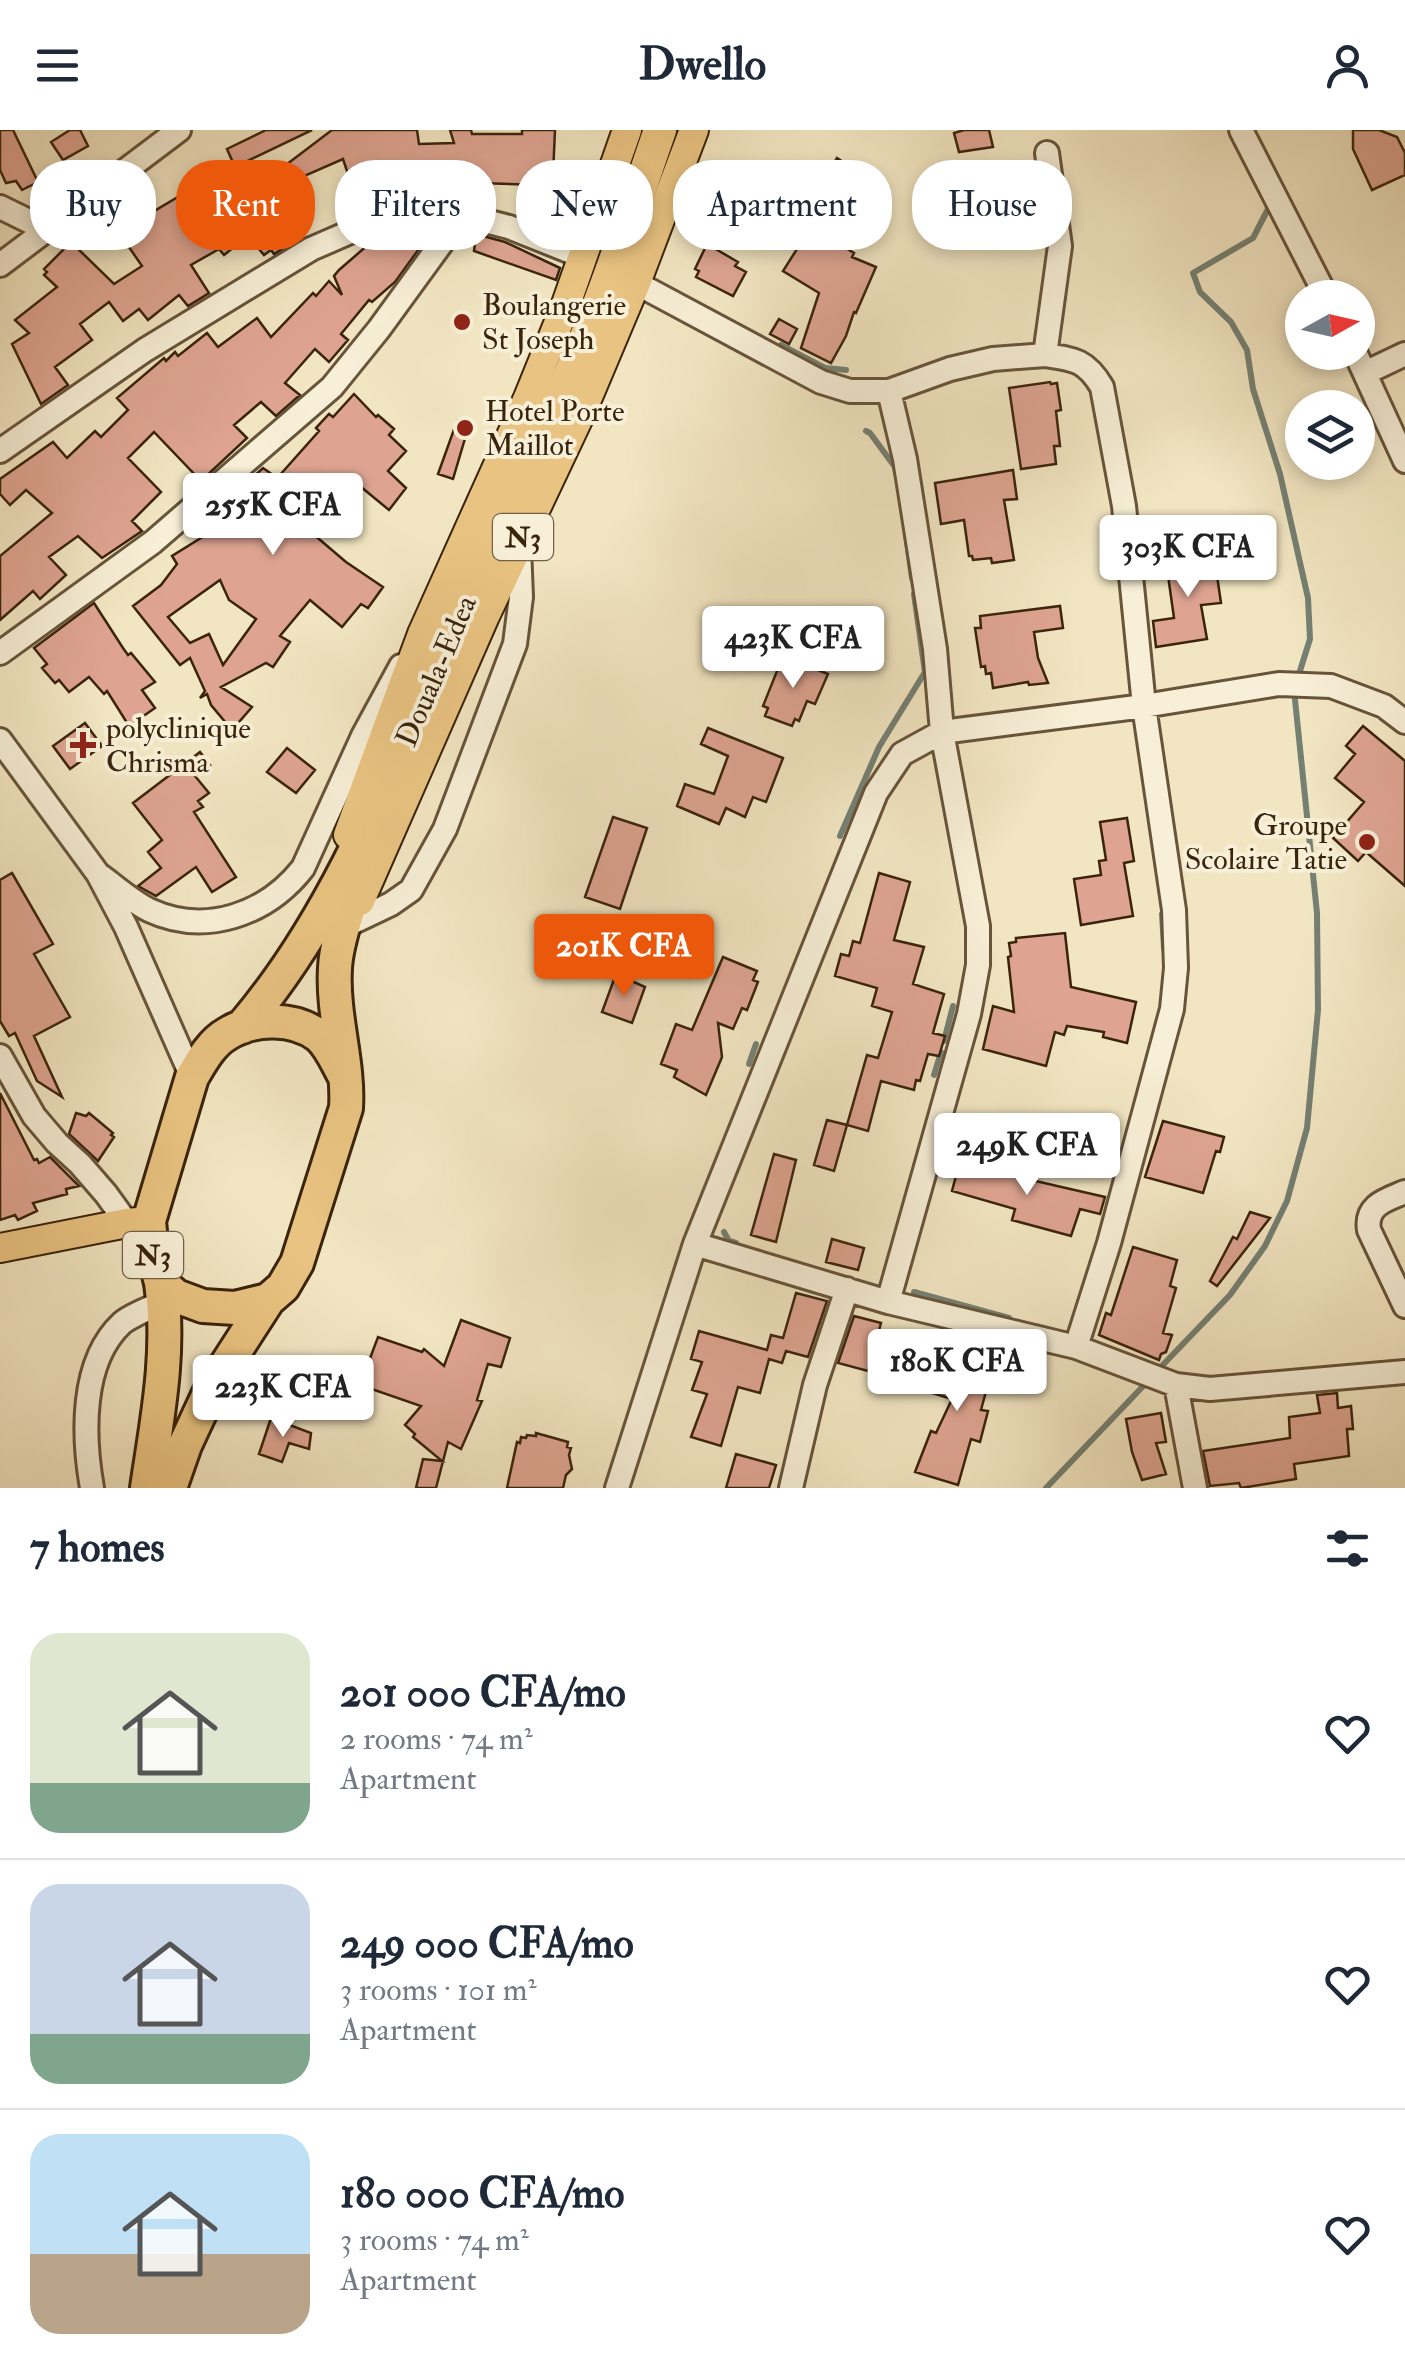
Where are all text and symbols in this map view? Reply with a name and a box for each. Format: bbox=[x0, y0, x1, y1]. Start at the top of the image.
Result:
text: Dwello bbox=[639, 37, 766, 93]
icon: menu bbox=[30, 38, 85, 93]
icon: person bbox=[1320, 38, 1375, 93]
chip: Buy bbox=[30, 160, 156, 250]
chip: Rent bbox=[176, 160, 315, 250]
chip: Filters bbox=[335, 160, 496, 250]
chip: New bbox=[516, 160, 653, 250]
chip: Apartment bbox=[673, 160, 892, 250]
chip: House bbox=[912, 160, 1072, 250]
north arrow bbox=[1285, 280, 1375, 370]
map controls bbox=[1285, 280, 1375, 480]
place label: Boulangerie St Joseph bbox=[482, 287, 626, 358]
marker: Boulangerie St Joseph bbox=[451, 311, 473, 333]
button: layers bbox=[1285, 390, 1375, 480]
place label: Hotel Porte Maillot bbox=[485, 393, 624, 464]
marker: Hotel Porte Maillot bbox=[454, 417, 476, 439]
pin: 255K CFA bbox=[170, 473, 376, 558]
text: 255K CFA bbox=[205, 485, 341, 525]
road number: N3 bbox=[493, 514, 553, 560]
pin: 303K CFA bbox=[1085, 515, 1291, 600]
text: 303K CFA bbox=[1122, 527, 1254, 567]
street label: Douala-Edea bbox=[388, 589, 485, 752]
pin: 423K CFA bbox=[690, 606, 896, 691]
text: 423K CFA bbox=[724, 618, 862, 658]
place label: polyclinique Chrisma bbox=[105, 710, 251, 781]
marker: polyclinique Chrisma bbox=[70, 732, 96, 758]
place label: Groupe Scolaire Tatie bbox=[1185, 807, 1347, 878]
marker: Groupe Scolaire Tatie bbox=[1356, 831, 1378, 853]
pin: 201K CFA bbox=[521, 914, 727, 999]
text: 201K CFA bbox=[556, 926, 692, 966]
pin: 249K CFA bbox=[924, 1113, 1130, 1198]
text: 249K CFA bbox=[956, 1125, 1098, 1165]
road number: N3 bbox=[123, 1232, 183, 1278]
pin: 180K CFA bbox=[854, 1329, 1060, 1414]
text: 180K CFA bbox=[890, 1341, 1024, 1381]
pin: 223K CFA bbox=[180, 1355, 386, 1440]
text: 223K CFA bbox=[215, 1367, 351, 1407]
icon: filters bbox=[1320, 1521, 1375, 1576]
text: 7 homes bbox=[30, 1522, 165, 1574]
text: 201 000 CFA/mo bbox=[340, 1667, 626, 1719]
icon: home bbox=[110, 1673, 230, 1793]
icon: heart bbox=[1320, 1706, 1375, 1761]
text: 2 rooms · 74 m² bbox=[340, 1719, 533, 1759]
text: Apartment bbox=[340, 1759, 477, 1799]
text: 249 000 CFA/mo bbox=[340, 1918, 634, 1970]
icon: home bbox=[110, 1924, 230, 2044]
icon: heart bbox=[1320, 1957, 1375, 2012]
text: 3 rooms · 101 m² bbox=[340, 1970, 537, 2010]
text: Apartment bbox=[340, 2010, 477, 2050]
text: 180 000 CFA/mo bbox=[340, 2168, 625, 2220]
icon: home bbox=[110, 2174, 230, 2294]
icon: heart bbox=[1320, 2207, 1375, 2262]
text: 3 rooms · 74 m² bbox=[340, 2220, 529, 2260]
text: Apartment bbox=[340, 2260, 477, 2300]

